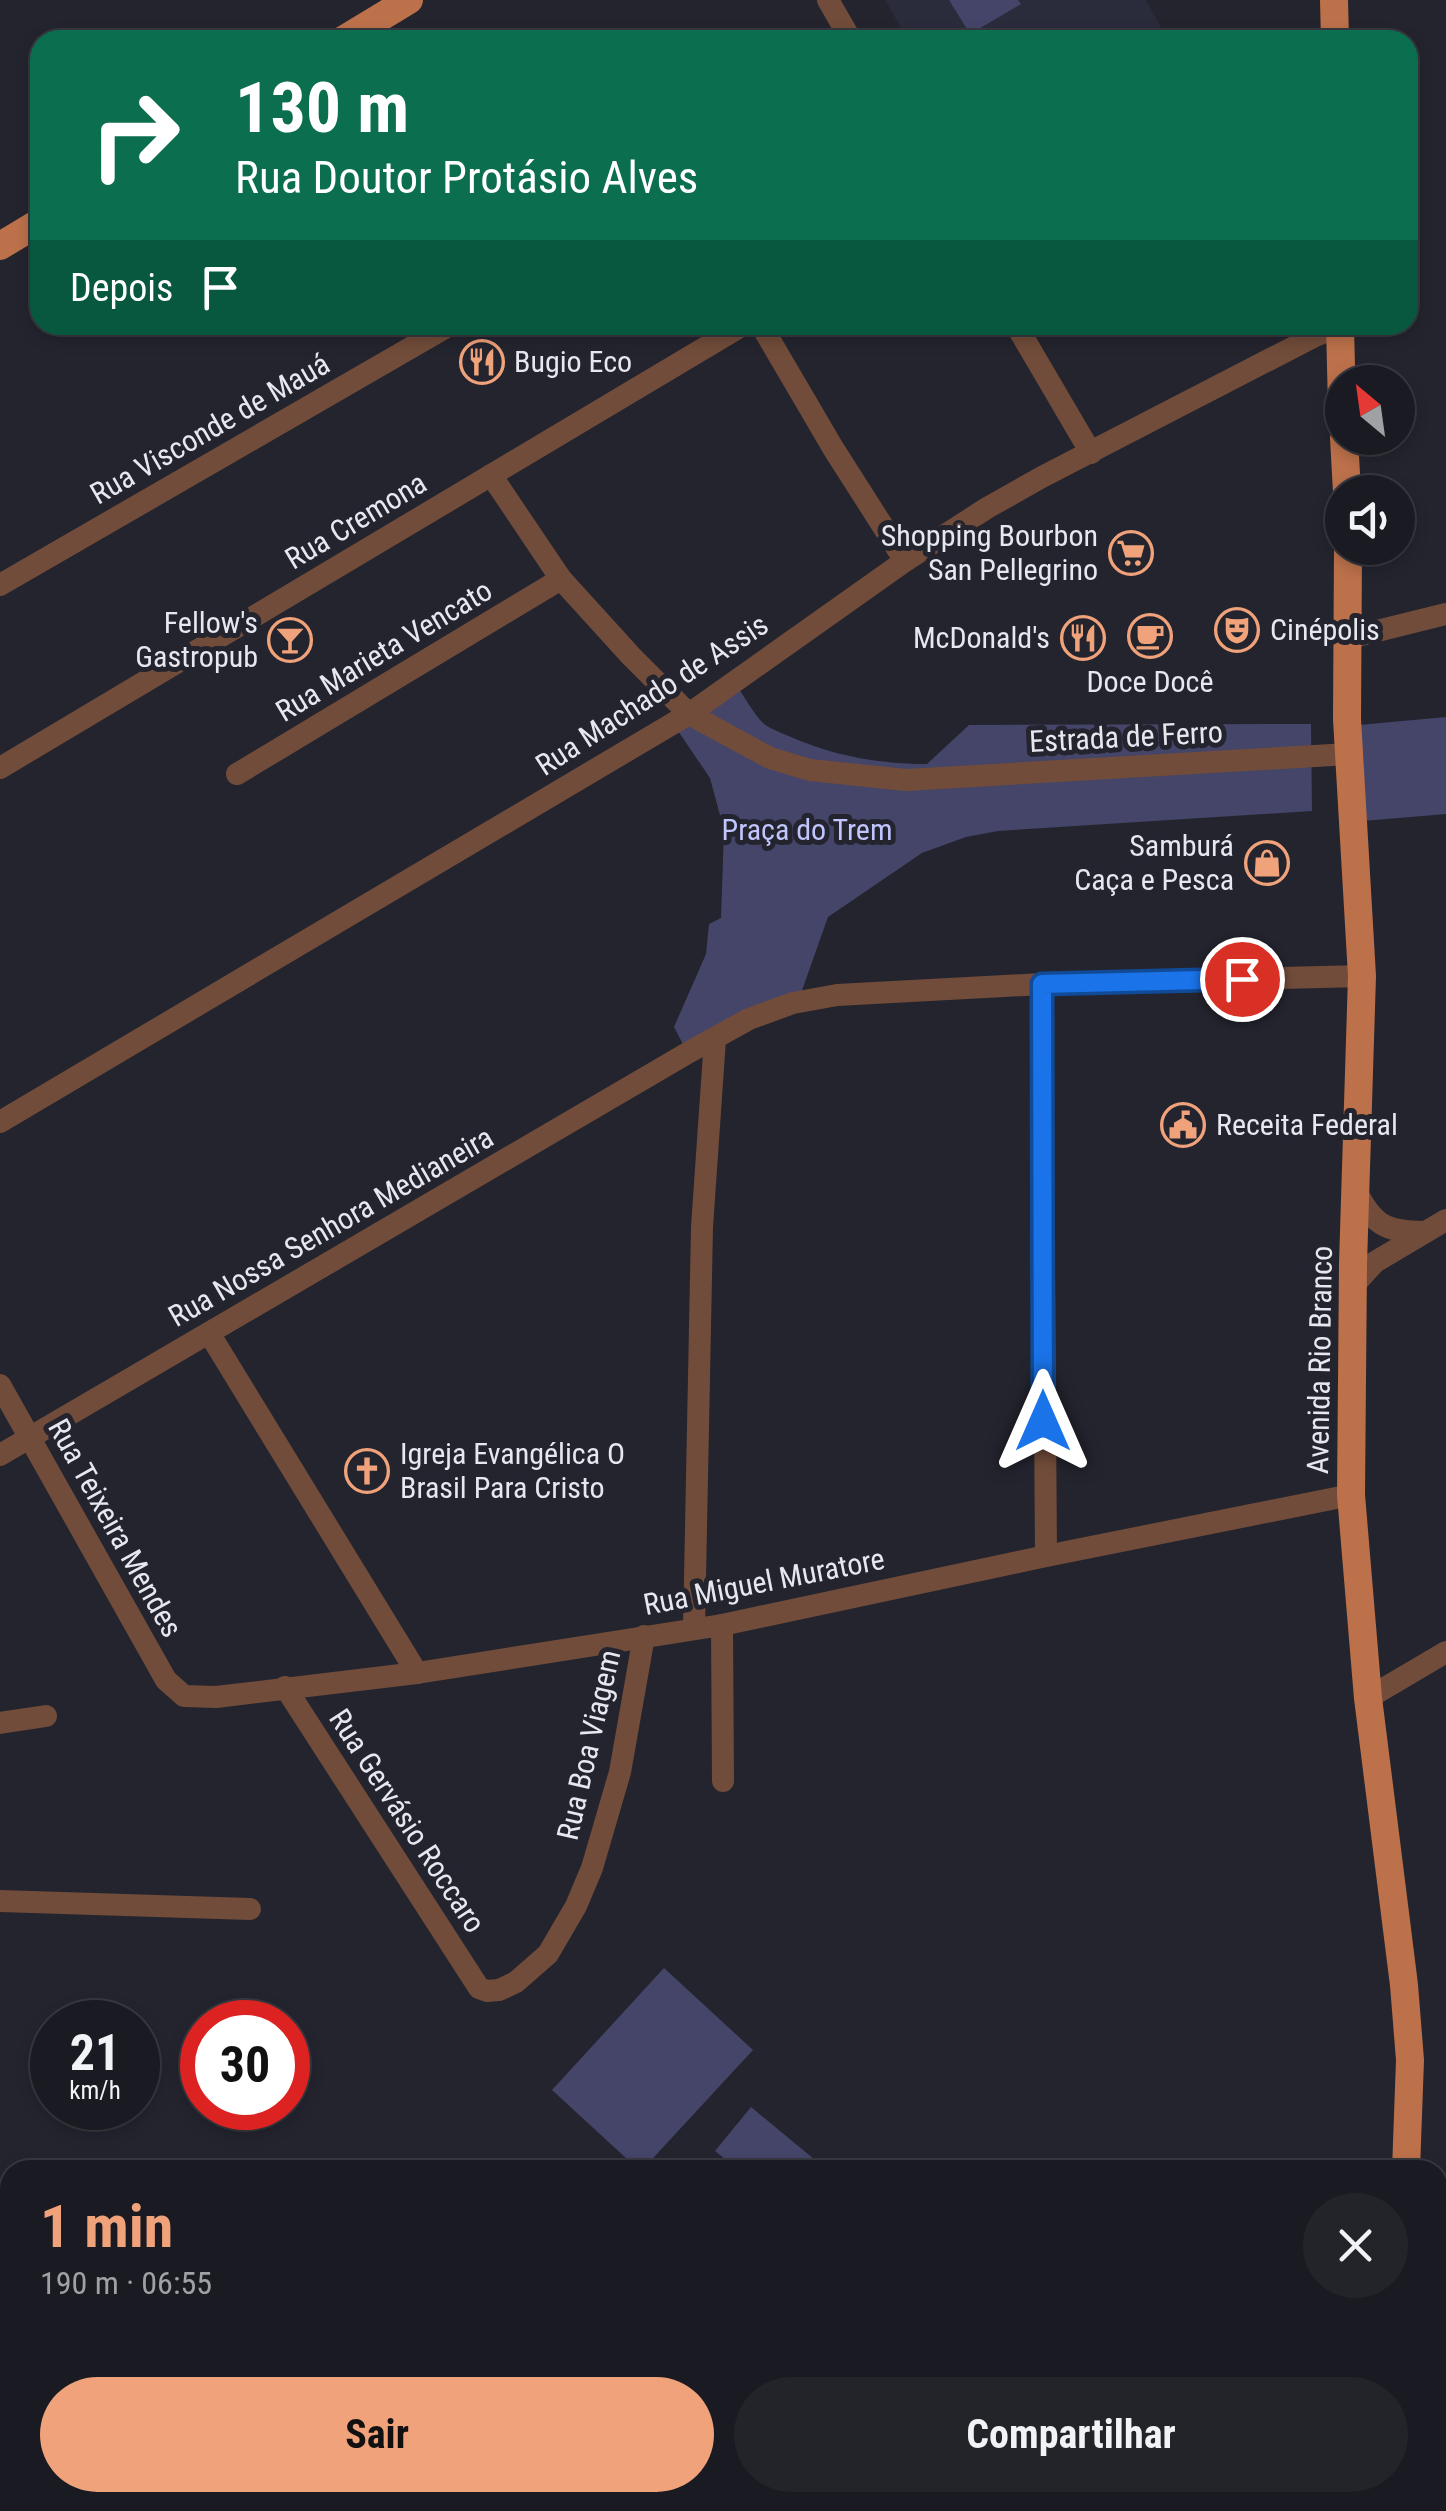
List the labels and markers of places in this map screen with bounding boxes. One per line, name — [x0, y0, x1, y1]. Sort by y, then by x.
restaurant icon: Bugio Eco — [459, 339, 505, 385]
place label: Bugio Eco — [514, 344, 632, 379]
place label: Shopping Bourbon San Pellegrino — [881, 518, 1098, 587]
supermarket icon: Shopping Bourbon San Pellegrino — [1108, 530, 1154, 576]
place label: Fellow's Gastropub — [135, 605, 258, 674]
theatre icon: Cinépolis — [1214, 607, 1260, 653]
place label: Cinépolis — [1270, 612, 1380, 647]
cafe icon: Doce Docê — [1127, 613, 1173, 659]
restaurant icon: McDonald's — [1060, 615, 1106, 661]
bar icon: Fellow's Gastropub — [267, 617, 313, 663]
place label: McDonald's — [913, 620, 1050, 655]
place label: Doce Docê — [1086, 664, 1214, 699]
place label: Samburá Caça e Pesca — [1074, 828, 1234, 897]
shop icon: Samburá Caça e Pesca — [1244, 840, 1290, 886]
pin — [1200, 937, 1285, 1022]
public building icon: Receita Federal — [1160, 1102, 1206, 1148]
place label: Receita Federal — [1216, 1107, 1398, 1142]
place label: Igreja Evangélica O Brasil Para Cristo — [400, 1436, 625, 1505]
church icon: Igreja Evangélica O Brasil Para Cristo — [344, 1448, 390, 1494]

